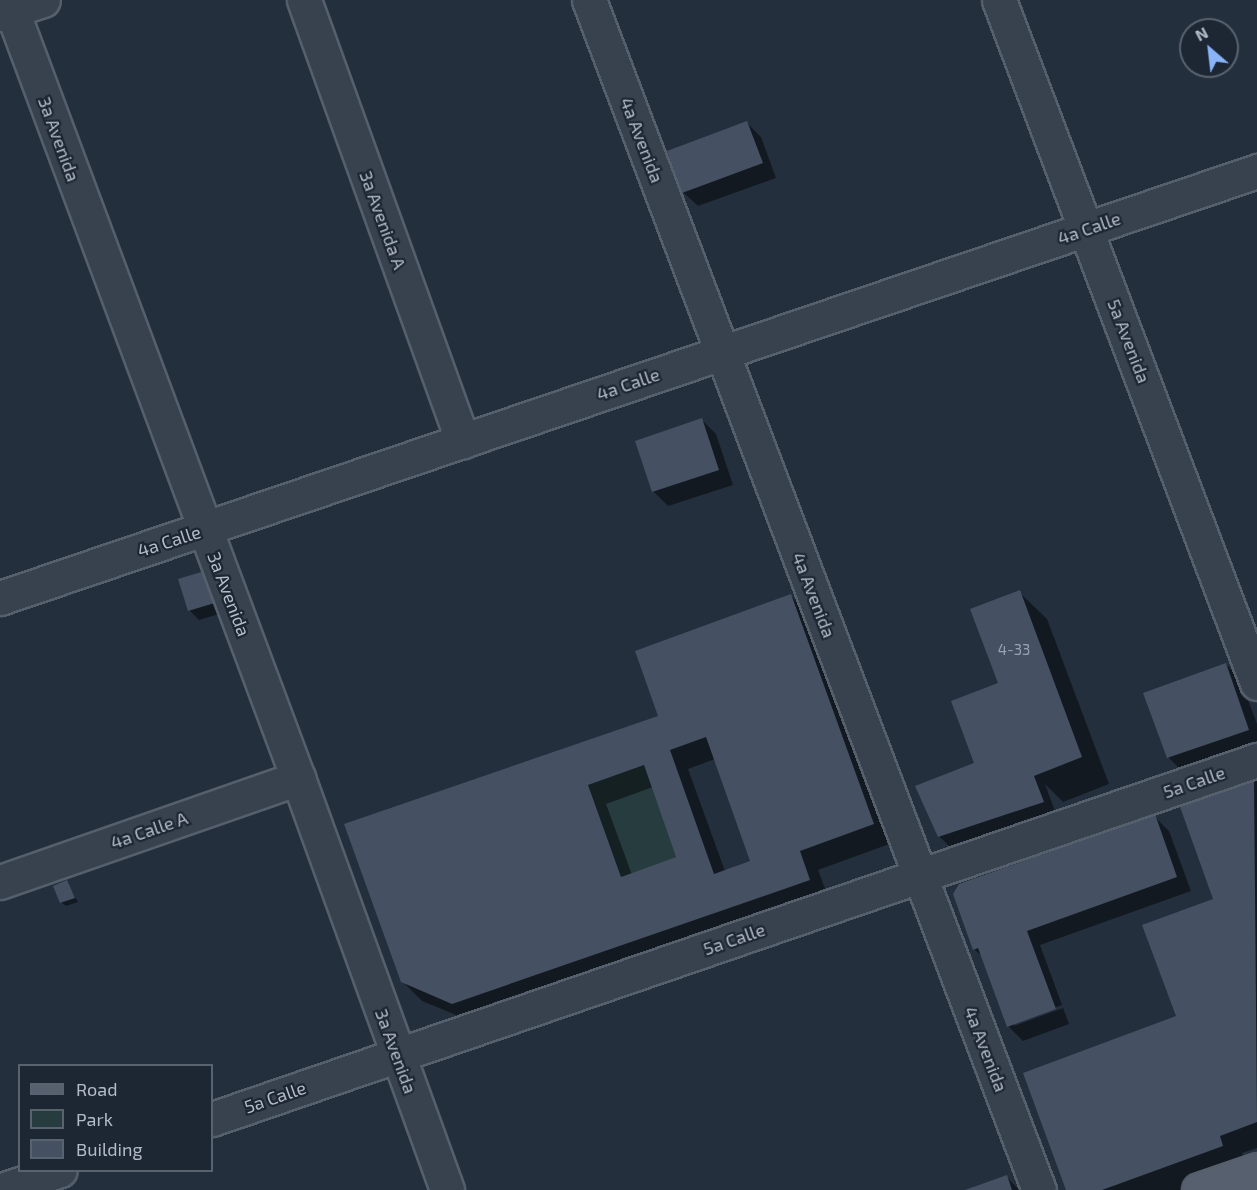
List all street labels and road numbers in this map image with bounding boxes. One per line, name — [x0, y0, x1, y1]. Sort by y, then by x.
street label: 3a Avenida — [34, 94, 84, 184]
street label: 4a Avenida — [616, 94, 668, 186]
street label: 3a Avenida A — [355, 167, 411, 273]
street label: 4a Calle — [1055, 207, 1123, 249]
street label: 5a Avenida — [1103, 296, 1155, 386]
street label: 4a Calle — [594, 363, 662, 405]
street label: 4a Calle — [135, 521, 203, 561]
street label: 3a Avenida — [203, 549, 255, 639]
street label: 4a Avenida — [788, 549, 840, 641]
street label: 5a Calle — [1160, 761, 1228, 803]
street label: 4a Calle A — [107, 807, 191, 853]
street label: 5a Calle — [700, 918, 768, 960]
street label: 4a Avenida — [960, 1003, 1012, 1095]
street label: 3a Avenida — [371, 1006, 421, 1096]
street label: 5a Calle — [241, 1076, 309, 1118]

